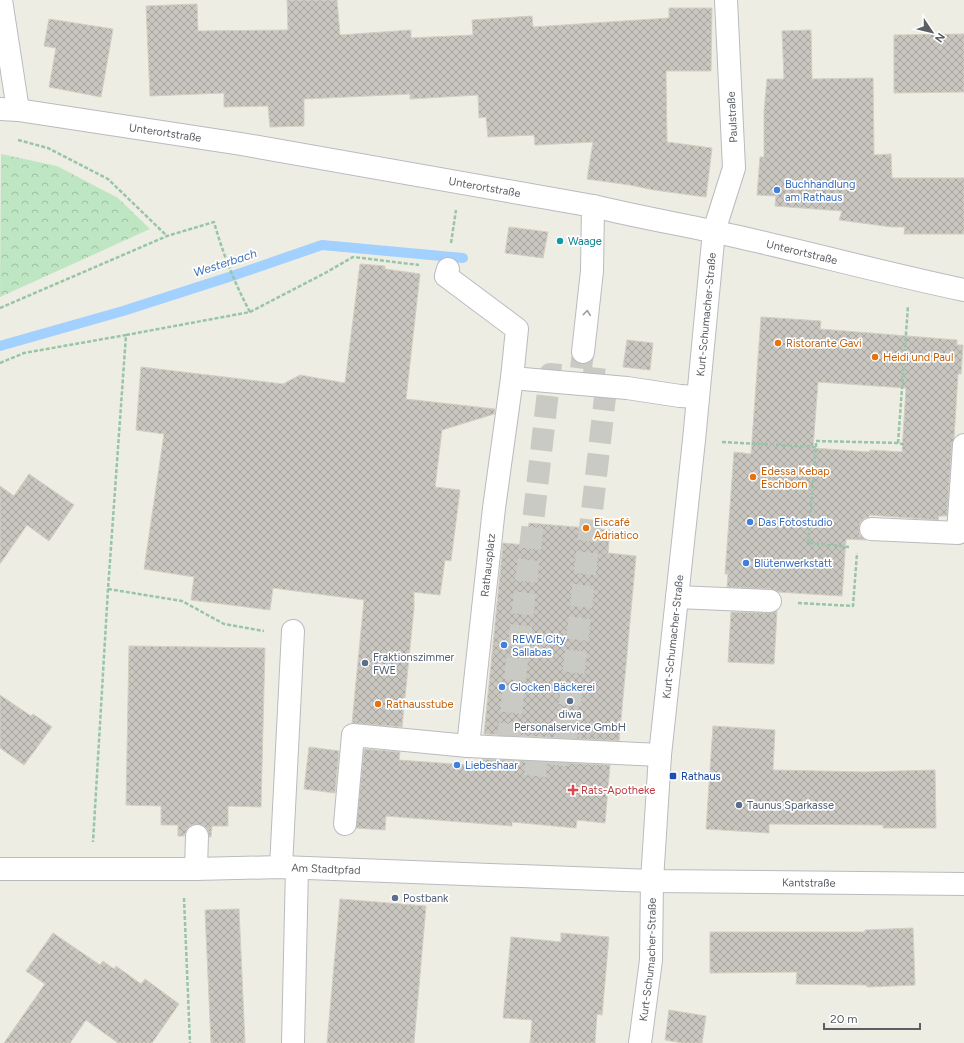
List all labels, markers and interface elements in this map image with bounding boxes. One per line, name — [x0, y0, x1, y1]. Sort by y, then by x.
north arrow — [912, 12, 952, 52]
text: N — [932, 30, 948, 45]
street label: Paulstraße — [725, 91, 740, 143]
street label: Unterortstraße — [128, 121, 202, 145]
street label: Unterortstraße — [447, 175, 522, 200]
place label: Buchhandlung am Rathaus — [785, 178, 855, 204]
marker: Buchhandlung am Rathaus — [772, 185, 782, 195]
place label: Waage — [568, 235, 602, 248]
marker: Waage — [555, 236, 565, 246]
street label: Unterortstraße — [765, 238, 839, 267]
water label: Westerbach — [192, 246, 259, 280]
street label: Kurt-Schumacher-Straße — [694, 252, 719, 377]
one-way arrow — [582, 310, 591, 316]
place label: Ristorante Gavi — [786, 337, 862, 350]
marker: Ristorante Gavi — [773, 338, 783, 348]
place label: Heidi und Paul — [883, 351, 953, 364]
marker: Heidi und Paul — [870, 352, 880, 362]
place label: Edessa Kebap Eschborn — [761, 465, 830, 491]
marker: Edessa Kebap Eschborn — [748, 472, 758, 482]
place label: Eiscafé Adriatico — [594, 516, 639, 542]
place label: Das Fotostudio — [758, 516, 833, 529]
marker: Das Fotostudio — [745, 517, 755, 527]
marker: Eiscafé Adriatico — [581, 523, 591, 533]
street label: Rathausplatz — [478, 533, 498, 598]
place label: Blütenwerkstatt — [754, 557, 832, 570]
marker: Blütenwerkstatt — [741, 558, 751, 568]
street label: Kurt-Schumacher-Straße — [660, 574, 686, 699]
place label: REWE City Sallabas — [512, 633, 566, 659]
marker: REWE City Sallabas — [499, 640, 509, 650]
place label: Fraktionszimmer FWE — [373, 651, 455, 677]
marker: Fraktionszimmer FWE — [360, 658, 370, 668]
place label: Glocken Bäckerei — [510, 681, 595, 694]
marker: Glocken Bäckerei — [497, 682, 507, 692]
marker: diwa Personalservice GmbH — [565, 696, 575, 706]
place label: Rathausstube — [386, 698, 454, 711]
marker: Rathausstube — [373, 699, 383, 709]
place label: diwa Personalservice GmbH — [514, 708, 626, 734]
place label: Liebeshaar — [465, 759, 518, 772]
marker: Liebeshaar — [452, 760, 462, 770]
place label: Rathaus — [681, 770, 721, 783]
marker: Rathaus — [668, 771, 678, 781]
place label: Rats-Apotheke — [581, 784, 655, 797]
marker: Rats-Apotheke — [568, 785, 578, 795]
place label: Taunus Sparkasse — [747, 799, 834, 812]
marker: Taunus Sparkasse — [734, 800, 744, 810]
street label: Am Stadtpfad — [291, 861, 361, 877]
street label: Kantstraße — [782, 876, 835, 890]
place label: Postbank — [403, 892, 449, 905]
marker: Postbank — [390, 893, 400, 903]
street label: Kurt-Schumacher-Straße — [637, 898, 659, 1022]
scale bar — [824, 1005, 920, 1031]
text: 20 m — [830, 1012, 858, 1026]

